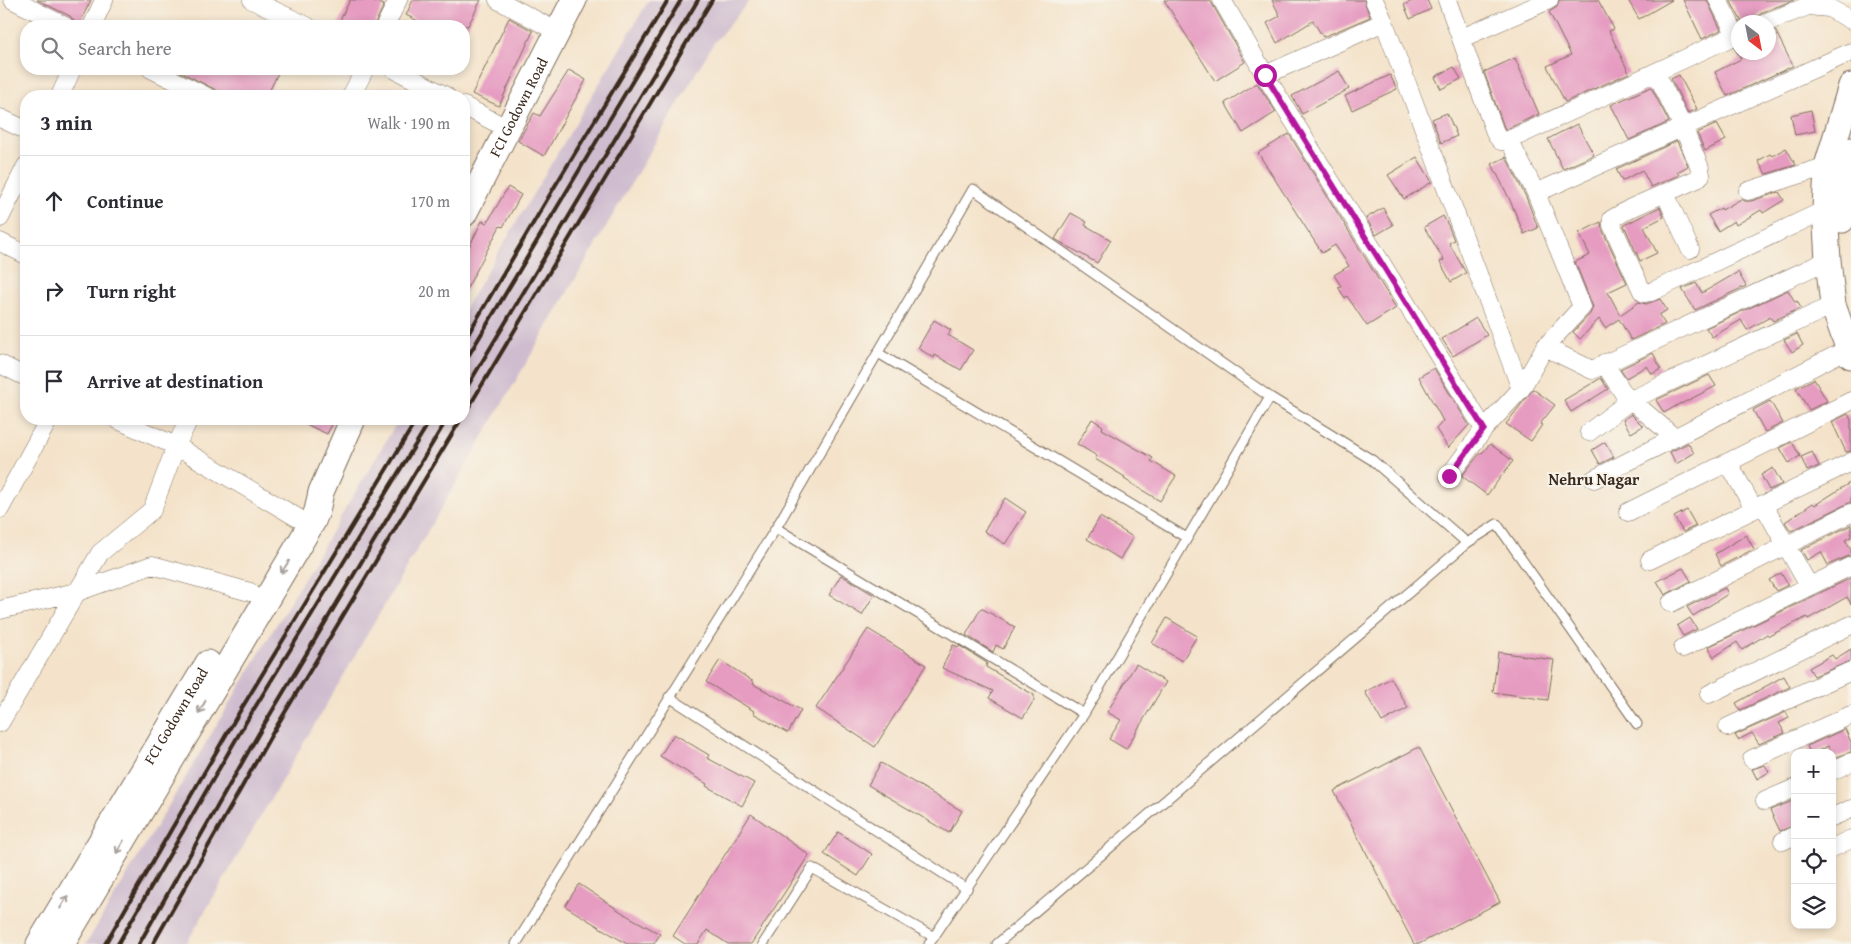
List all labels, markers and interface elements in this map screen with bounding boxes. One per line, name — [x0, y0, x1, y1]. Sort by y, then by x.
north arrow — [1731, 15, 1776, 60]
search box — [20, 20, 470, 75]
icon: search — [38, 34, 66, 62]
text: Search here — [78, 34, 172, 62]
street label: FCI Godown Road — [484, 54, 553, 160]
route start — [1254, 64, 1277, 87]
text: 3 min — [40, 107, 92, 138]
text: Walk · 190 m — [367, 111, 450, 135]
icon: ahead — [40, 187, 68, 215]
text: Continue — [87, 187, 164, 215]
text: 170 m — [410, 189, 450, 213]
icon: right — [40, 277, 68, 305]
text: Turn right — [87, 277, 176, 305]
text: 20 m — [418, 279, 450, 303]
icon: arrive — [40, 367, 68, 395]
text: Arrive at destination — [87, 367, 263, 395]
route end — [1438, 465, 1461, 488]
district label: Nehru Nagar — [1549, 467, 1640, 491]
one-way arrow — [280, 560, 290, 574]
street label: FCI Godown Road — [139, 664, 213, 768]
one-way arrow — [197, 699, 207, 714]
map controls — [1791, 749, 1836, 929]
button: + — [1791, 749, 1836, 794]
button: − — [1791, 794, 1836, 839]
one-way arrow — [114, 839, 124, 853]
button: locate — [1791, 839, 1836, 884]
button: layers — [1791, 884, 1836, 929]
one-way arrow — [59, 896, 69, 910]

